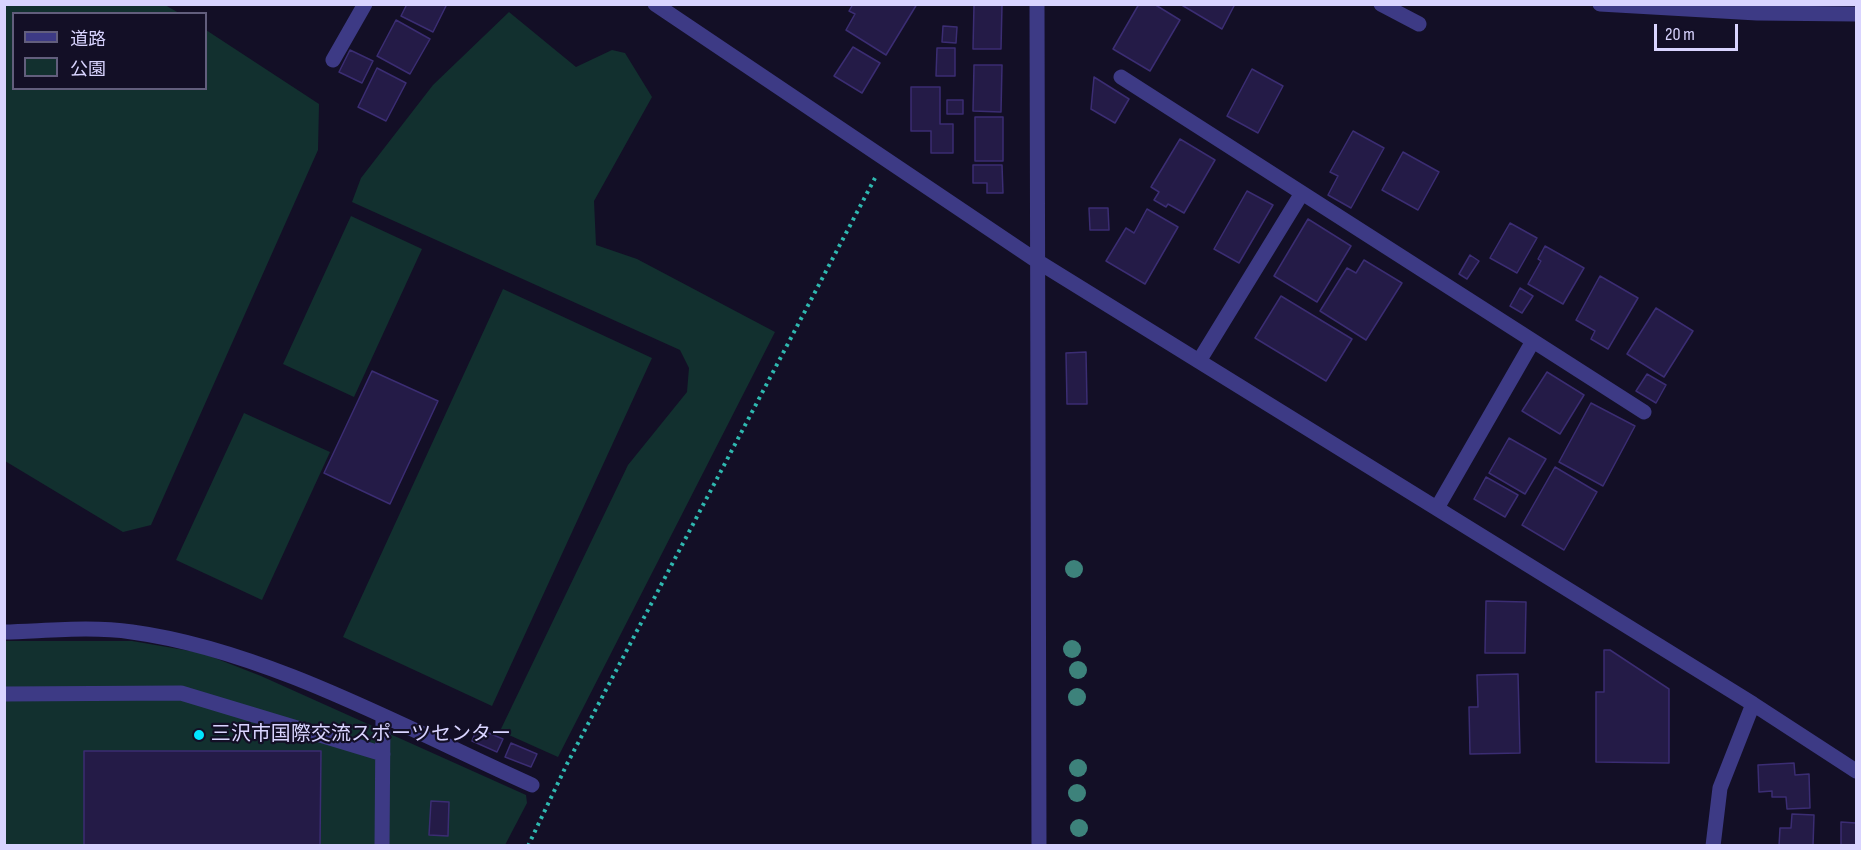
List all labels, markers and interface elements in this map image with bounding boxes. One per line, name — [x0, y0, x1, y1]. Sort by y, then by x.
legend — [12, 12, 207, 90]
scale bar — [1657, 12, 1741, 50]
text: 20 m — [1665, 24, 1695, 45]
text: 道路 — [70, 29, 106, 50]
text: 公園 — [70, 59, 106, 80]
place label: 三沢市国際交流スポーツセンター — [211, 723, 511, 747]
marker: 三沢市国際交流スポーツセンター — [192, 728, 206, 742]

